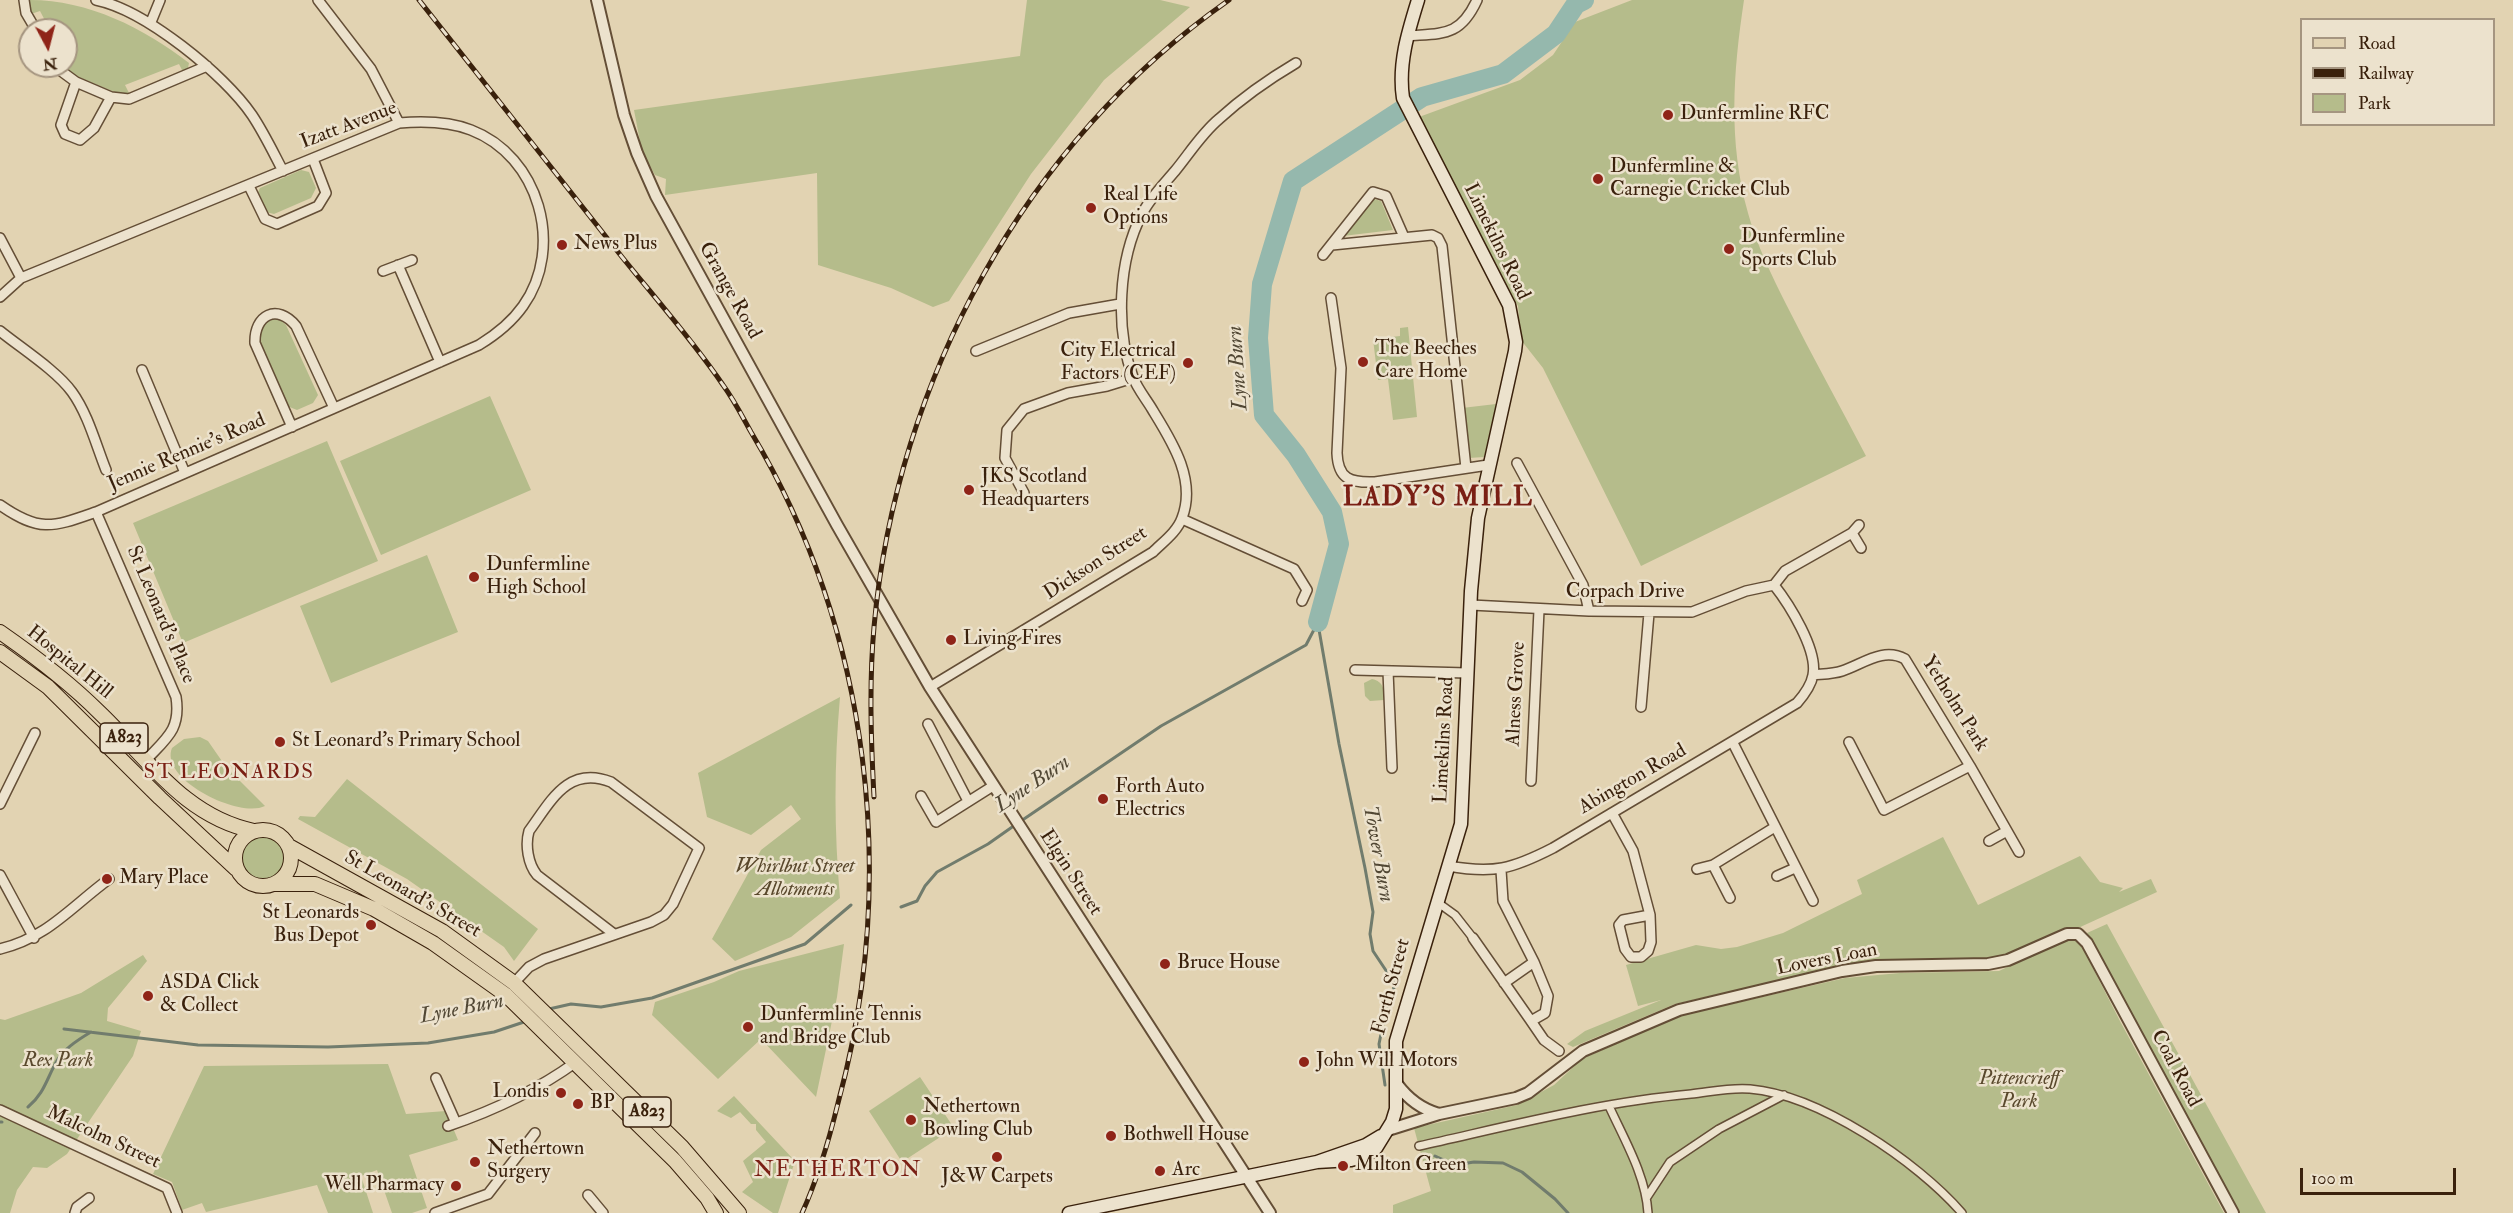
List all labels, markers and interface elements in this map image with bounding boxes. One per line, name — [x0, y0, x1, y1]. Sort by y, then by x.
north arrow — [18, 18, 78, 78]
legend — [2300, 18, 2495, 126]
text: Road — [2358, 32, 2396, 55]
text: N — [42, 53, 58, 75]
text: Railway — [2358, 62, 2414, 85]
text: Park — [2358, 92, 2391, 115]
street label: Izatt Avenue — [298, 97, 400, 155]
place label: Dunfermline RFC — [1680, 103, 1830, 127]
marker: Dunfermline RFC — [1661, 108, 1675, 122]
place label: Dunfermline & Carnegie Cricket Club — [1610, 156, 1790, 203]
marker: Dunfermline & Carnegie Cricket Club — [1591, 172, 1605, 186]
street label: Limekilns Road — [1457, 180, 1535, 304]
place label: Real Life Options — [1103, 184, 1178, 231]
marker: Real Life Options — [1084, 201, 1098, 215]
place label: Dunfermline Sports Club — [1741, 226, 1845, 273]
place label: News Plus — [574, 233, 657, 257]
marker: News Plus — [555, 238, 569, 252]
street label: Grange Road — [693, 238, 765, 344]
marker: Dunfermline Sports Club — [1722, 242, 1736, 256]
water label: Lyne Burn — [1223, 325, 1255, 411]
place label: The Beeches Care Home — [1375, 338, 1477, 385]
place label: City Electrical Factors (CEF) — [1060, 340, 1176, 387]
marker: The Beeches Care Home — [1356, 355, 1370, 369]
marker: City Electrical Factors (CEF) — [1181, 356, 1195, 370]
street label: Jennie Rennie's Road — [105, 409, 269, 497]
place label: JKS Scotland Headquarters — [981, 466, 1089, 513]
marker: JKS Scotland Headquarters — [962, 483, 976, 497]
district label: LADY'S MILL — [1343, 483, 1533, 515]
street label: Dickson Street — [1040, 522, 1152, 606]
street label: St Leonard's Place — [120, 543, 200, 687]
place label: Dunfermline High School — [486, 554, 590, 601]
marker: Dunfermline High School — [467, 570, 481, 584]
street label: Corpach Drive — [1566, 581, 1684, 605]
street label: Hospital Hill — [21, 621, 117, 705]
place label: Living Fires — [963, 628, 1061, 652]
marker: Living Fires — [944, 633, 958, 647]
street label: Alness Grove — [1502, 641, 1532, 747]
street label: Yetholm Park — [1915, 652, 1993, 756]
street label: Limekilns Road — [1430, 676, 1460, 804]
road number: A823 — [100, 723, 148, 753]
place label: St Leonard's Primary School — [292, 730, 520, 754]
marker: St Leonard's Primary School — [273, 735, 287, 749]
street label: Abington Road — [1575, 740, 1691, 820]
water label: Lyne Burn — [991, 751, 1075, 819]
district label: ST LEONARDS — [144, 760, 314, 786]
place label: Forth Auto Electrics — [1115, 776, 1204, 823]
marker: Forth Auto Electrics — [1096, 792, 1110, 806]
water label: Tower Burn — [1356, 804, 1398, 904]
street label: Elgin Street — [1033, 826, 1107, 920]
street label: St Leonard's Street — [339, 846, 485, 944]
park label: Whirlbut Street Allotments — [735, 856, 855, 903]
place label: Mary Place — [119, 867, 208, 891]
marker: Mary Place — [100, 872, 114, 886]
place label: St Leonards Bus Depot — [262, 902, 359, 949]
marker: St Leonards Bus Depot — [364, 918, 378, 932]
street label: Forth Street — [1368, 936, 1416, 1038]
street label: Lovers Loan — [1775, 938, 1879, 982]
place label: Bruce House — [1177, 952, 1280, 976]
marker: Bruce House — [1158, 957, 1172, 971]
place label: ASDA Click & Collect — [160, 972, 259, 1019]
marker: ASDA Click & Collect — [141, 989, 155, 1003]
water label: Lyne Burn — [418, 990, 506, 1030]
place label: Dunfermline Tennis and Bridge Club — [760, 1004, 921, 1051]
marker: Dunfermline Tennis and Bridge Club — [741, 1020, 755, 1034]
street label: Coal Road — [2145, 1026, 2205, 1112]
park label: Rex Park — [23, 1050, 93, 1074]
place label: John Will Motors — [1316, 1050, 1457, 1074]
marker: John Will Motors — [1297, 1055, 1311, 1069]
park label: Pittencrieff Park — [1979, 1068, 2059, 1115]
place label: Londis — [493, 1081, 549, 1105]
marker: Londis — [554, 1086, 568, 1100]
place label: BP — [590, 1092, 615, 1116]
place label: Nethertown Bowling Club — [923, 1096, 1032, 1143]
marker: BP — [571, 1097, 585, 1111]
road number: A823 — [623, 1097, 671, 1127]
street label: Malcolm Street — [42, 1101, 164, 1175]
marker: Nethertown Bowling Club — [904, 1113, 918, 1127]
place label: Bothwell House — [1123, 1124, 1249, 1148]
marker: Bothwell House — [1104, 1129, 1118, 1143]
place label: Nethertown Surgery — [487, 1138, 584, 1185]
marker: J&W Carpets — [990, 1150, 1004, 1164]
place label: Milton Green — [1355, 1154, 1466, 1178]
marker: Nethertown Surgery — [468, 1155, 482, 1169]
scale bar — [2303, 1156, 2459, 1194]
district label: NETHERTON — [754, 1158, 922, 1184]
place label: Arc — [1172, 1159, 1200, 1183]
marker: Milton Green — [1336, 1159, 1350, 1173]
marker: Arc — [1153, 1164, 1167, 1178]
place label: J&W Carpets — [941, 1166, 1053, 1190]
text: 100 m — [2311, 1167, 2354, 1190]
place label: Well Pharmacy — [324, 1174, 444, 1198]
marker: Well Pharmacy — [449, 1179, 463, 1193]

